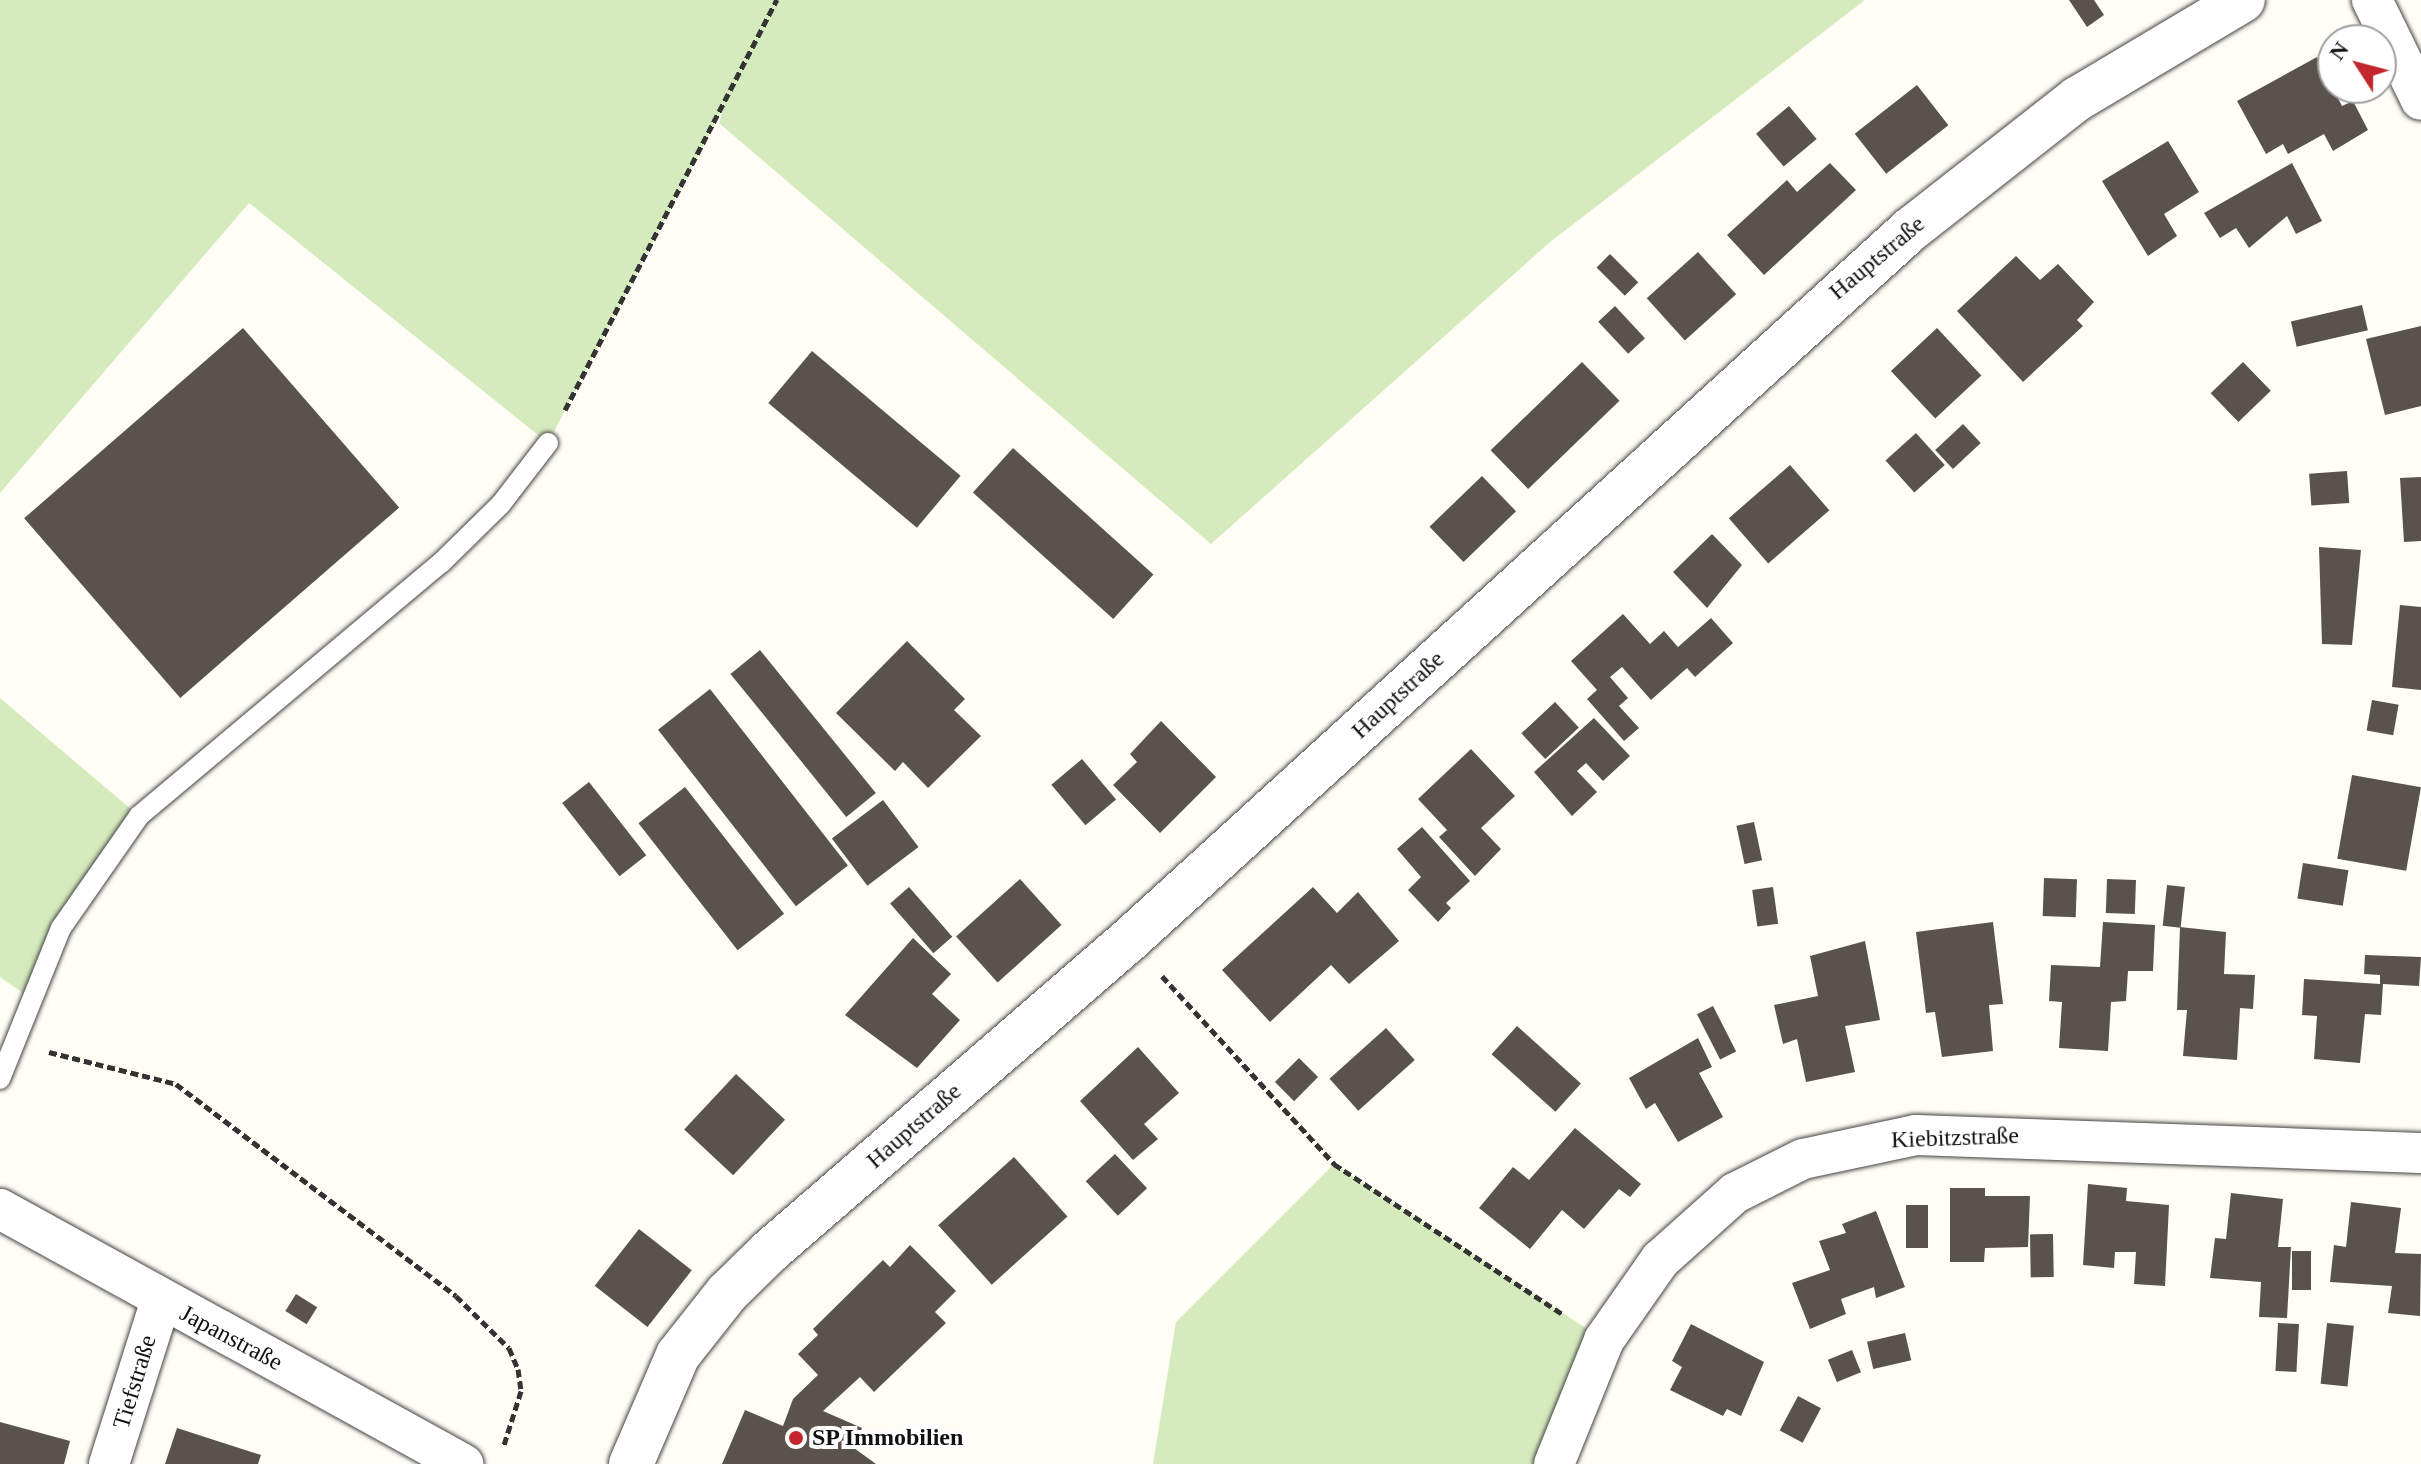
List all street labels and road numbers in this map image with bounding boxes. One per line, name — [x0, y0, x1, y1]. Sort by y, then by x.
street label: Hauptstraße — [1823, 210, 1931, 306]
street label: Hauptstraße — [1346, 645, 1450, 745]
street label: Hauptstraße — [861, 1077, 967, 1175]
street label: Kiebitzstraße — [1891, 1121, 2019, 1155]
street label: Japanstraße — [175, 1299, 287, 1377]
street label: Tiefstraße — [107, 1332, 163, 1432]

